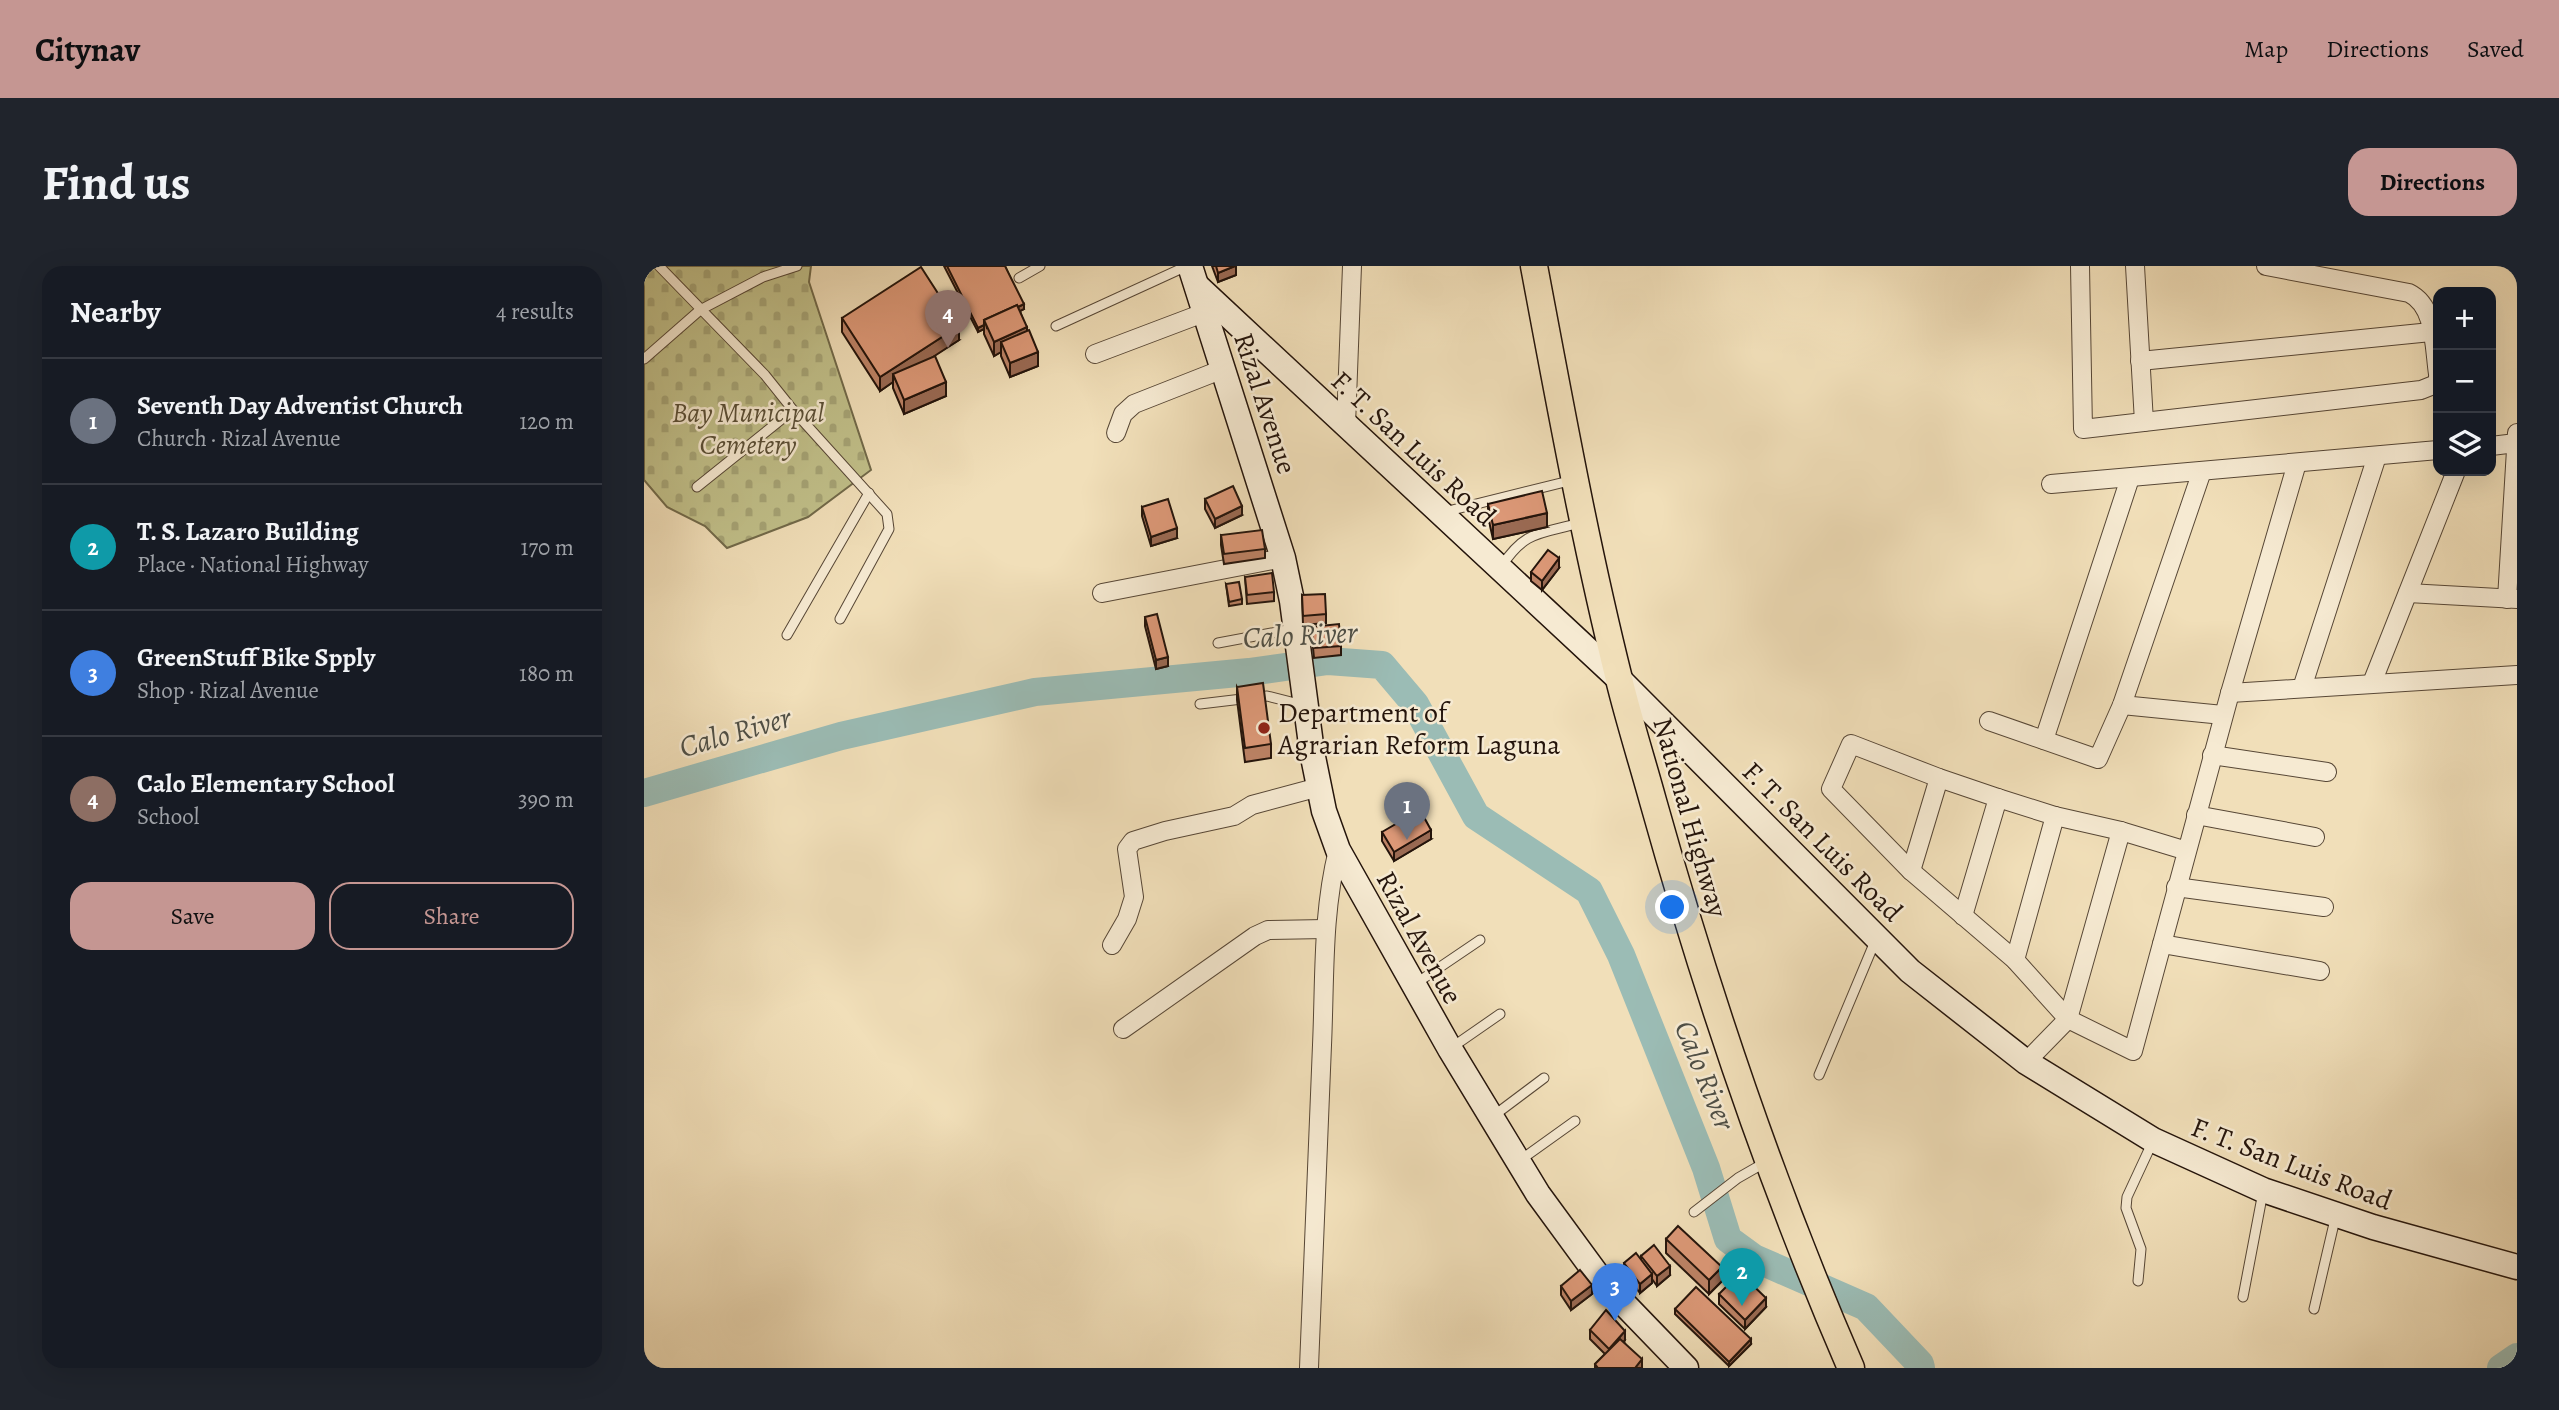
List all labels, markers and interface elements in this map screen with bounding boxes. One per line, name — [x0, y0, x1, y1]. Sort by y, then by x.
text: Citynav — [35, 27, 140, 72]
text: Map — [2244, 33, 2288, 65]
text: Directions — [2326, 33, 2429, 65]
text: Saved — [2467, 33, 2524, 65]
button: Directions — [2348, 148, 2517, 216]
text: Find us — [42, 149, 190, 216]
map controls — [2433, 287, 2496, 476]
button: + — [2433, 287, 2496, 350]
pin: 4 — [925, 290, 971, 348]
text: Nearby — [70, 292, 161, 332]
text: 4 results — [496, 296, 574, 327]
street label: Rizal Avenue — [1224, 328, 1306, 479]
button: − — [2433, 350, 2496, 413]
street label: F. T. San Luis Road — [1323, 362, 1505, 536]
text: Seventh Day Adventist Church — [137, 388, 463, 423]
park label: Bay Municipal Cemetery — [672, 394, 824, 464]
text: 1 — [89, 406, 97, 437]
text: 120 m — [519, 406, 574, 437]
button: layers — [2433, 413, 2496, 476]
text: Church · Rizal Avenue — [137, 423, 341, 454]
text: T. S. Lazaro Building — [137, 514, 359, 549]
text: 2 — [87, 532, 99, 563]
text: 170 m — [521, 532, 574, 563]
text: Place · National Highway — [137, 549, 369, 580]
water label: Calo River — [1242, 612, 1360, 658]
text: GreenStuff Bike Spply — [137, 640, 375, 675]
text: 3 — [88, 658, 98, 689]
text: 180 m — [519, 658, 574, 689]
text: Shop · Rizal Avenue — [137, 675, 319, 706]
place label: Department of Agrarian Reform Laguna — [1277, 694, 1560, 764]
water label: Calo River — [674, 697, 797, 767]
street label: National Highway — [1643, 713, 1737, 922]
marker: Department of Agrarian Reform Laguna — [1256, 720, 1272, 736]
street label: F. T. San Luis Road — [1734, 753, 1912, 931]
text: Calo Elementary School — [137, 766, 395, 801]
pin: 1 — [1384, 782, 1430, 840]
text: 4 — [88, 784, 98, 815]
text: 390 m — [518, 784, 574, 815]
text: School — [137, 801, 199, 832]
street label: Rizal Avenue — [1367, 864, 1471, 1011]
button: Save — [70, 882, 315, 950]
button: Share — [329, 882, 574, 950]
your location — [1655, 890, 1689, 924]
water label: Calo River — [1665, 1014, 1746, 1137]
street label: F. T. San Luis Road — [2186, 1108, 2399, 1220]
pin: 2 — [1719, 1248, 1765, 1306]
pin: 3 — [1592, 1263, 1638, 1321]

